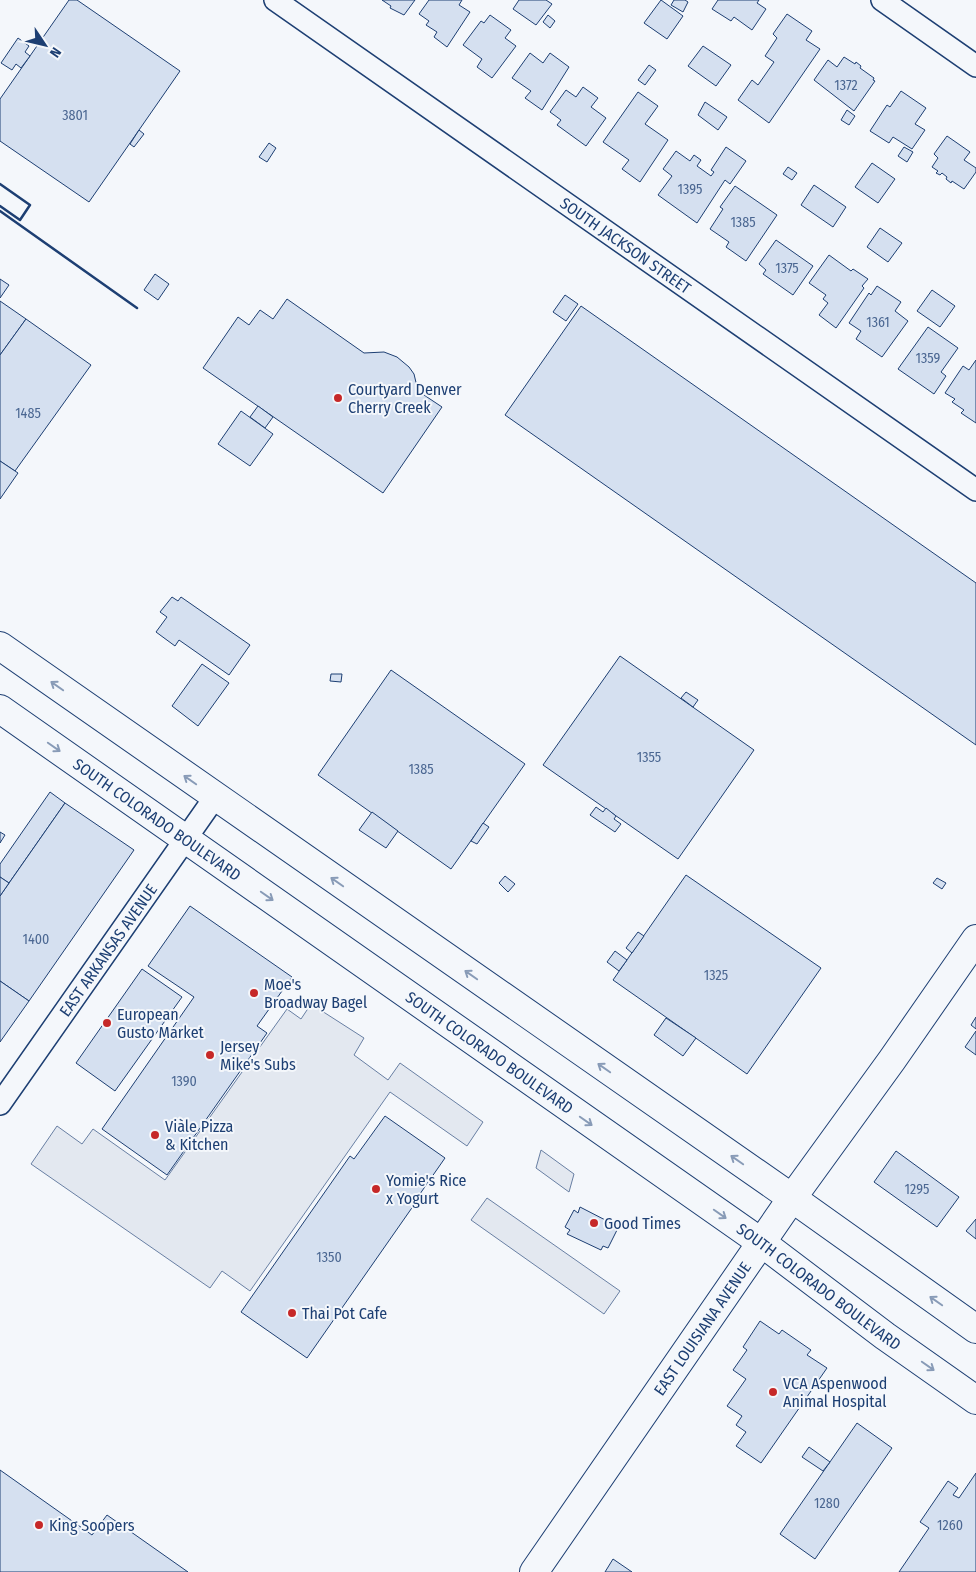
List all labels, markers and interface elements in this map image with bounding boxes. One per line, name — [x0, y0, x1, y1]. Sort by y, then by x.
north arrow — [20, 20, 70, 70]
text: N — [46, 44, 65, 60]
house number: 1372 — [834, 77, 858, 94]
house number: 3801 — [62, 107, 88, 124]
house number: 1395 — [678, 181, 702, 198]
street label: SOUTH JACKSON STREET — [557, 193, 695, 298]
house number: 1385 — [730, 214, 756, 231]
house number: 1375 — [775, 260, 799, 277]
house number: 1361 — [866, 314, 890, 331]
house number: 1359 — [916, 350, 941, 367]
place label: Courtyard Denver Cherry Creek — [348, 380, 462, 417]
marker: Courtyard Denver Cherry Creek — [332, 392, 344, 404]
house number: 1485 — [15, 405, 41, 422]
one-way arrow — [51, 681, 65, 691]
one-way arrow — [47, 742, 61, 752]
house number: 1355 — [637, 749, 661, 766]
street label: SOUTH COLORADO BOULEVARD — [70, 754, 245, 884]
house number: 1385 — [408, 761, 434, 778]
one-way arrow — [183, 775, 197, 785]
one-way arrow — [331, 877, 345, 887]
street label: EAST ARKANSAS AVENUE — [55, 880, 161, 1020]
one-way arrow — [260, 891, 274, 901]
house number: 1400 — [23, 931, 49, 948]
house number: 1325 — [704, 967, 728, 984]
one-way arrow — [464, 970, 478, 980]
place label: Moe's Broadway Bagel — [264, 975, 367, 1012]
marker: Moe's Broadway Bagel — [248, 987, 260, 999]
street label: SOUTH COLORADO BOULEVARD — [402, 987, 577, 1117]
place label: European Gusto Market — [117, 1005, 205, 1042]
marker: European Gusto Market — [101, 1017, 113, 1029]
place label: Jersey Mike's Subs — [220, 1037, 296, 1074]
marker: Jersey Mike's Subs — [204, 1049, 216, 1061]
one-way arrow — [598, 1062, 611, 1073]
house number: 1390 — [171, 1073, 197, 1090]
one-way arrow — [579, 1116, 593, 1126]
place label: Viàle Pizza & Kitchen — [165, 1117, 234, 1154]
marker: Viàle Pizza & Kitchen — [149, 1129, 161, 1141]
one-way arrow — [731, 1155, 745, 1166]
place label: Yomie's Rice x Yogurt — [386, 1171, 466, 1208]
house number: 1295 — [905, 1181, 929, 1198]
marker: Yomie's Rice x Yogurt — [370, 1183, 382, 1195]
one-way arrow — [712, 1209, 726, 1219]
place label: Good Times — [604, 1214, 681, 1233]
marker: Good Times — [588, 1217, 600, 1229]
street label: SOUTH COLORADO BOULEVARD — [733, 1219, 905, 1354]
house number: 1350 — [316, 1249, 342, 1266]
street label: EAST LOUISIANA AVENUE — [649, 1258, 755, 1399]
one-way arrow — [929, 1296, 943, 1306]
place label: Thai Pot Cafe — [302, 1304, 387, 1323]
marker: Thai Pot Cafe — [286, 1307, 298, 1319]
one-way arrow — [920, 1361, 934, 1371]
place label: VCA Aspenwood Animal Hospital — [783, 1374, 887, 1411]
marker: VCA Aspenwood Animal Hospital — [767, 1386, 779, 1398]
house number: 1280 — [814, 1495, 840, 1512]
place label: King Soopers — [49, 1516, 135, 1535]
house number: 1260 — [937, 1517, 963, 1534]
marker: King Soopers — [33, 1519, 45, 1531]

